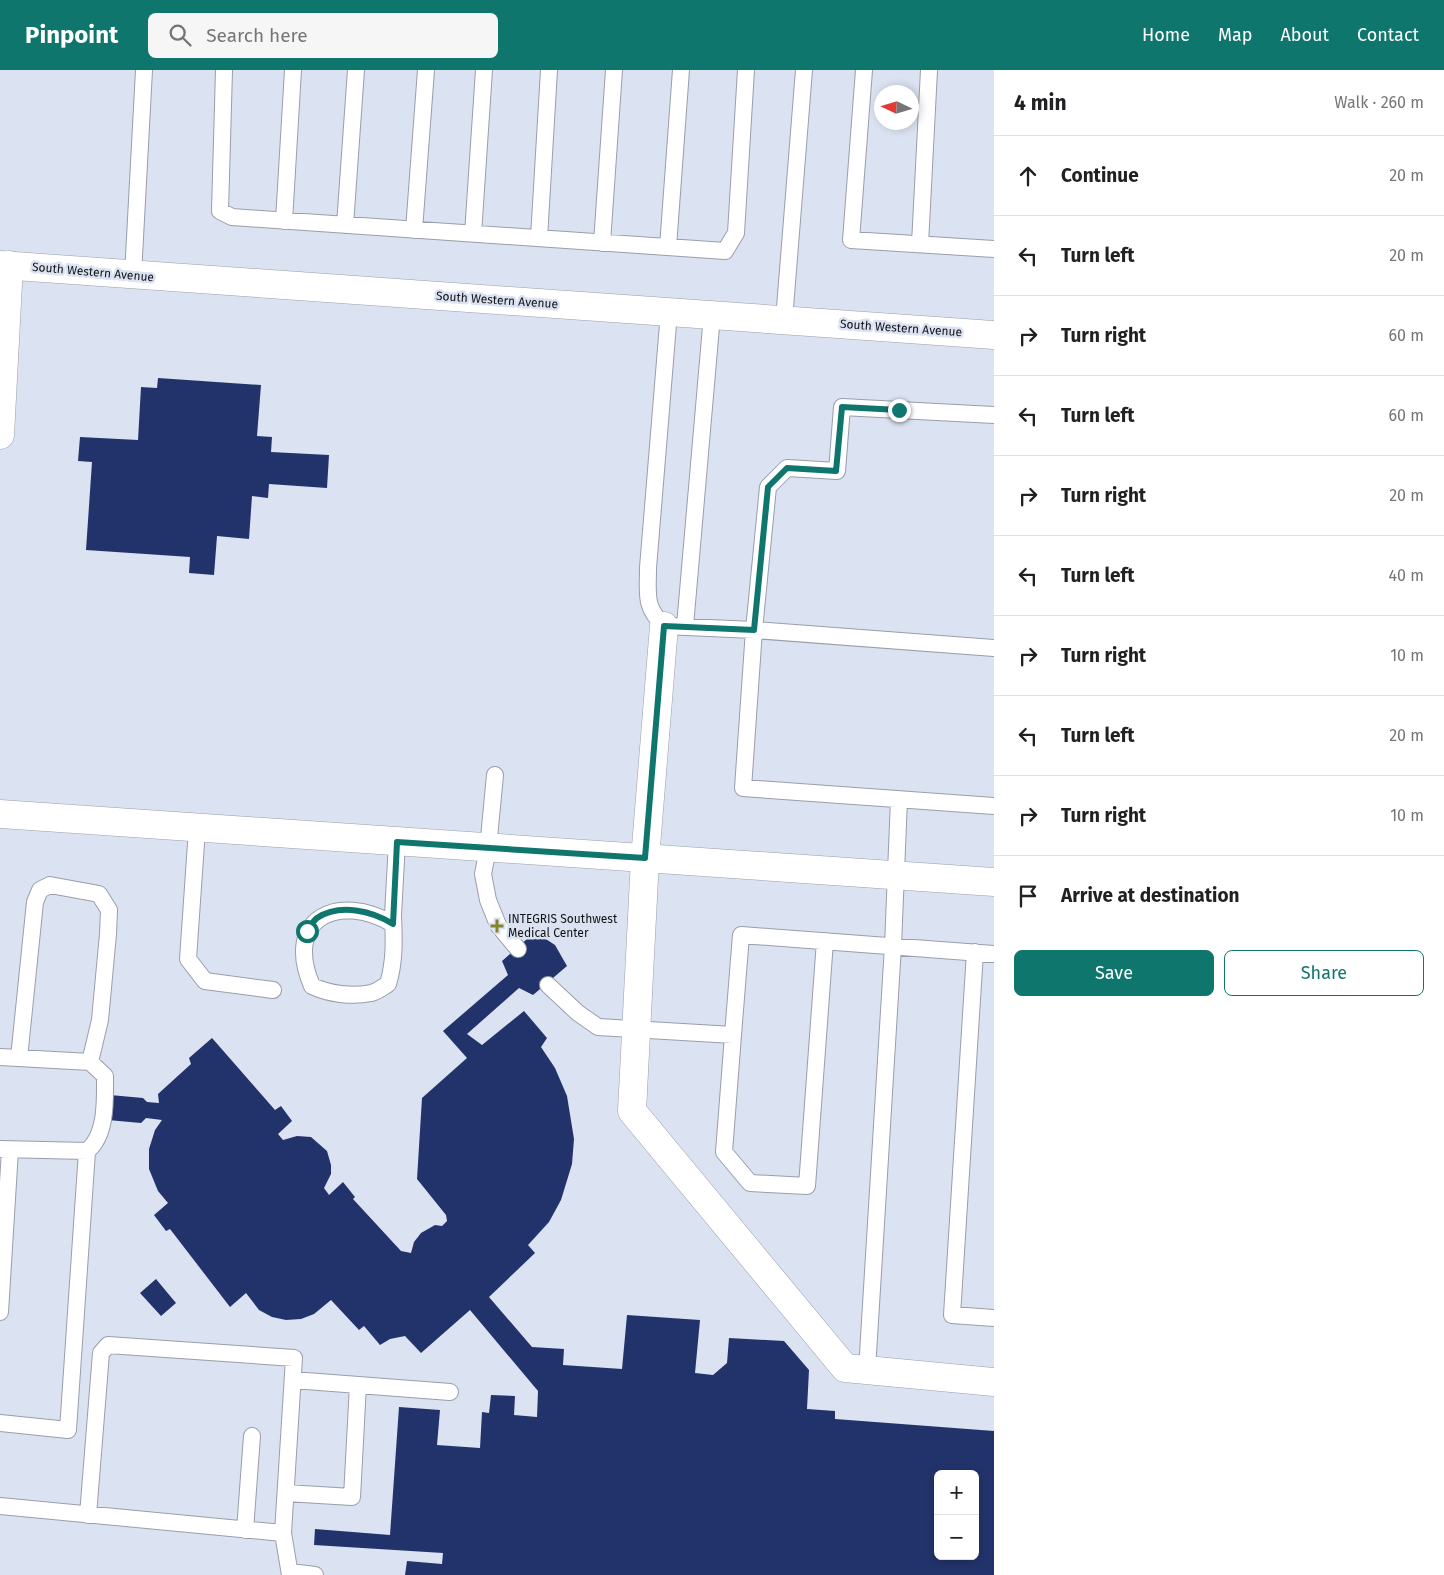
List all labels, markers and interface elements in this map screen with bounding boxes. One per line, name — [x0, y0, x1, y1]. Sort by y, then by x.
search box — [148, 13, 498, 58]
text: Pinpoint — [25, 21, 118, 49]
icon: search — [166, 21, 194, 49]
text: Search here — [206, 24, 308, 47]
text: Home — [1142, 24, 1190, 46]
text: Map — [1218, 24, 1252, 46]
text: About — [1280, 24, 1329, 46]
text: Contact — [1357, 24, 1419, 46]
north arrow — [874, 85, 919, 130]
text: 4 min — [1014, 90, 1067, 116]
text: Walk · 260 m — [1334, 93, 1424, 112]
icon: ahead — [1014, 162, 1042, 190]
text: Continue — [1061, 164, 1139, 187]
text: 20 m — [1389, 166, 1424, 185]
icon: left — [1014, 242, 1042, 270]
text: Turn left — [1061, 244, 1135, 267]
text: 20 m — [1389, 246, 1424, 265]
street label: South Western Avenue — [31, 260, 155, 284]
street label: South Western Avenue — [435, 289, 559, 311]
street label: South Western Avenue — [839, 317, 963, 339]
icon: right — [1014, 322, 1042, 350]
text: Turn right — [1061, 324, 1146, 347]
text: 60 m — [1389, 326, 1424, 345]
route end — [888, 399, 911, 422]
icon: left — [1014, 402, 1042, 430]
text: Turn left — [1061, 404, 1135, 427]
text: 60 m — [1389, 406, 1424, 425]
icon: right — [1014, 482, 1042, 510]
text: Turn right — [1061, 484, 1146, 507]
text: 20 m — [1389, 486, 1424, 505]
icon: left — [1014, 562, 1042, 590]
text: Turn left — [1061, 564, 1135, 587]
text: 40 m — [1389, 566, 1424, 585]
icon: right — [1014, 642, 1042, 670]
text: Turn right — [1061, 644, 1146, 667]
text: 10 m — [1390, 646, 1424, 665]
icon: left — [1014, 722, 1042, 750]
text: Turn left — [1061, 724, 1135, 747]
text: 20 m — [1389, 726, 1424, 745]
icon: right — [1014, 802, 1042, 830]
text: Turn right — [1061, 804, 1146, 827]
text: 10 m — [1390, 806, 1424, 825]
icon: arrive — [1014, 882, 1042, 910]
text: Arrive at destination — [1061, 884, 1240, 907]
place label: INTEGRIS Southwest Medical Center — [508, 912, 618, 940]
marker: INTEGRIS Southwest Medical Center — [490, 919, 504, 933]
route start — [296, 920, 319, 943]
button: Save — [1014, 950, 1214, 996]
button: Share — [1224, 950, 1424, 996]
map controls — [934, 1470, 979, 1560]
button: + — [934, 1470, 979, 1515]
button: − — [934, 1515, 979, 1560]

